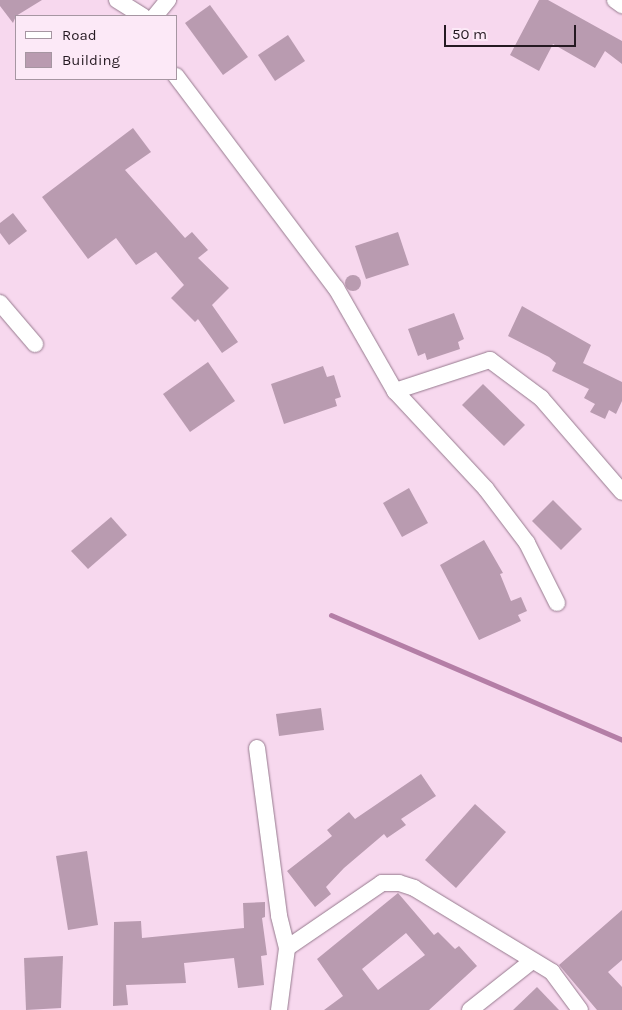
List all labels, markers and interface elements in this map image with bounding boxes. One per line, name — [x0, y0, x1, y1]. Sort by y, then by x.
legend — [15, 15, 178, 80]
scale bar — [447, 15, 580, 47]
text: 50 m — [452, 25, 487, 43]
text: Road — [62, 26, 97, 44]
text: Building — [62, 51, 120, 69]

